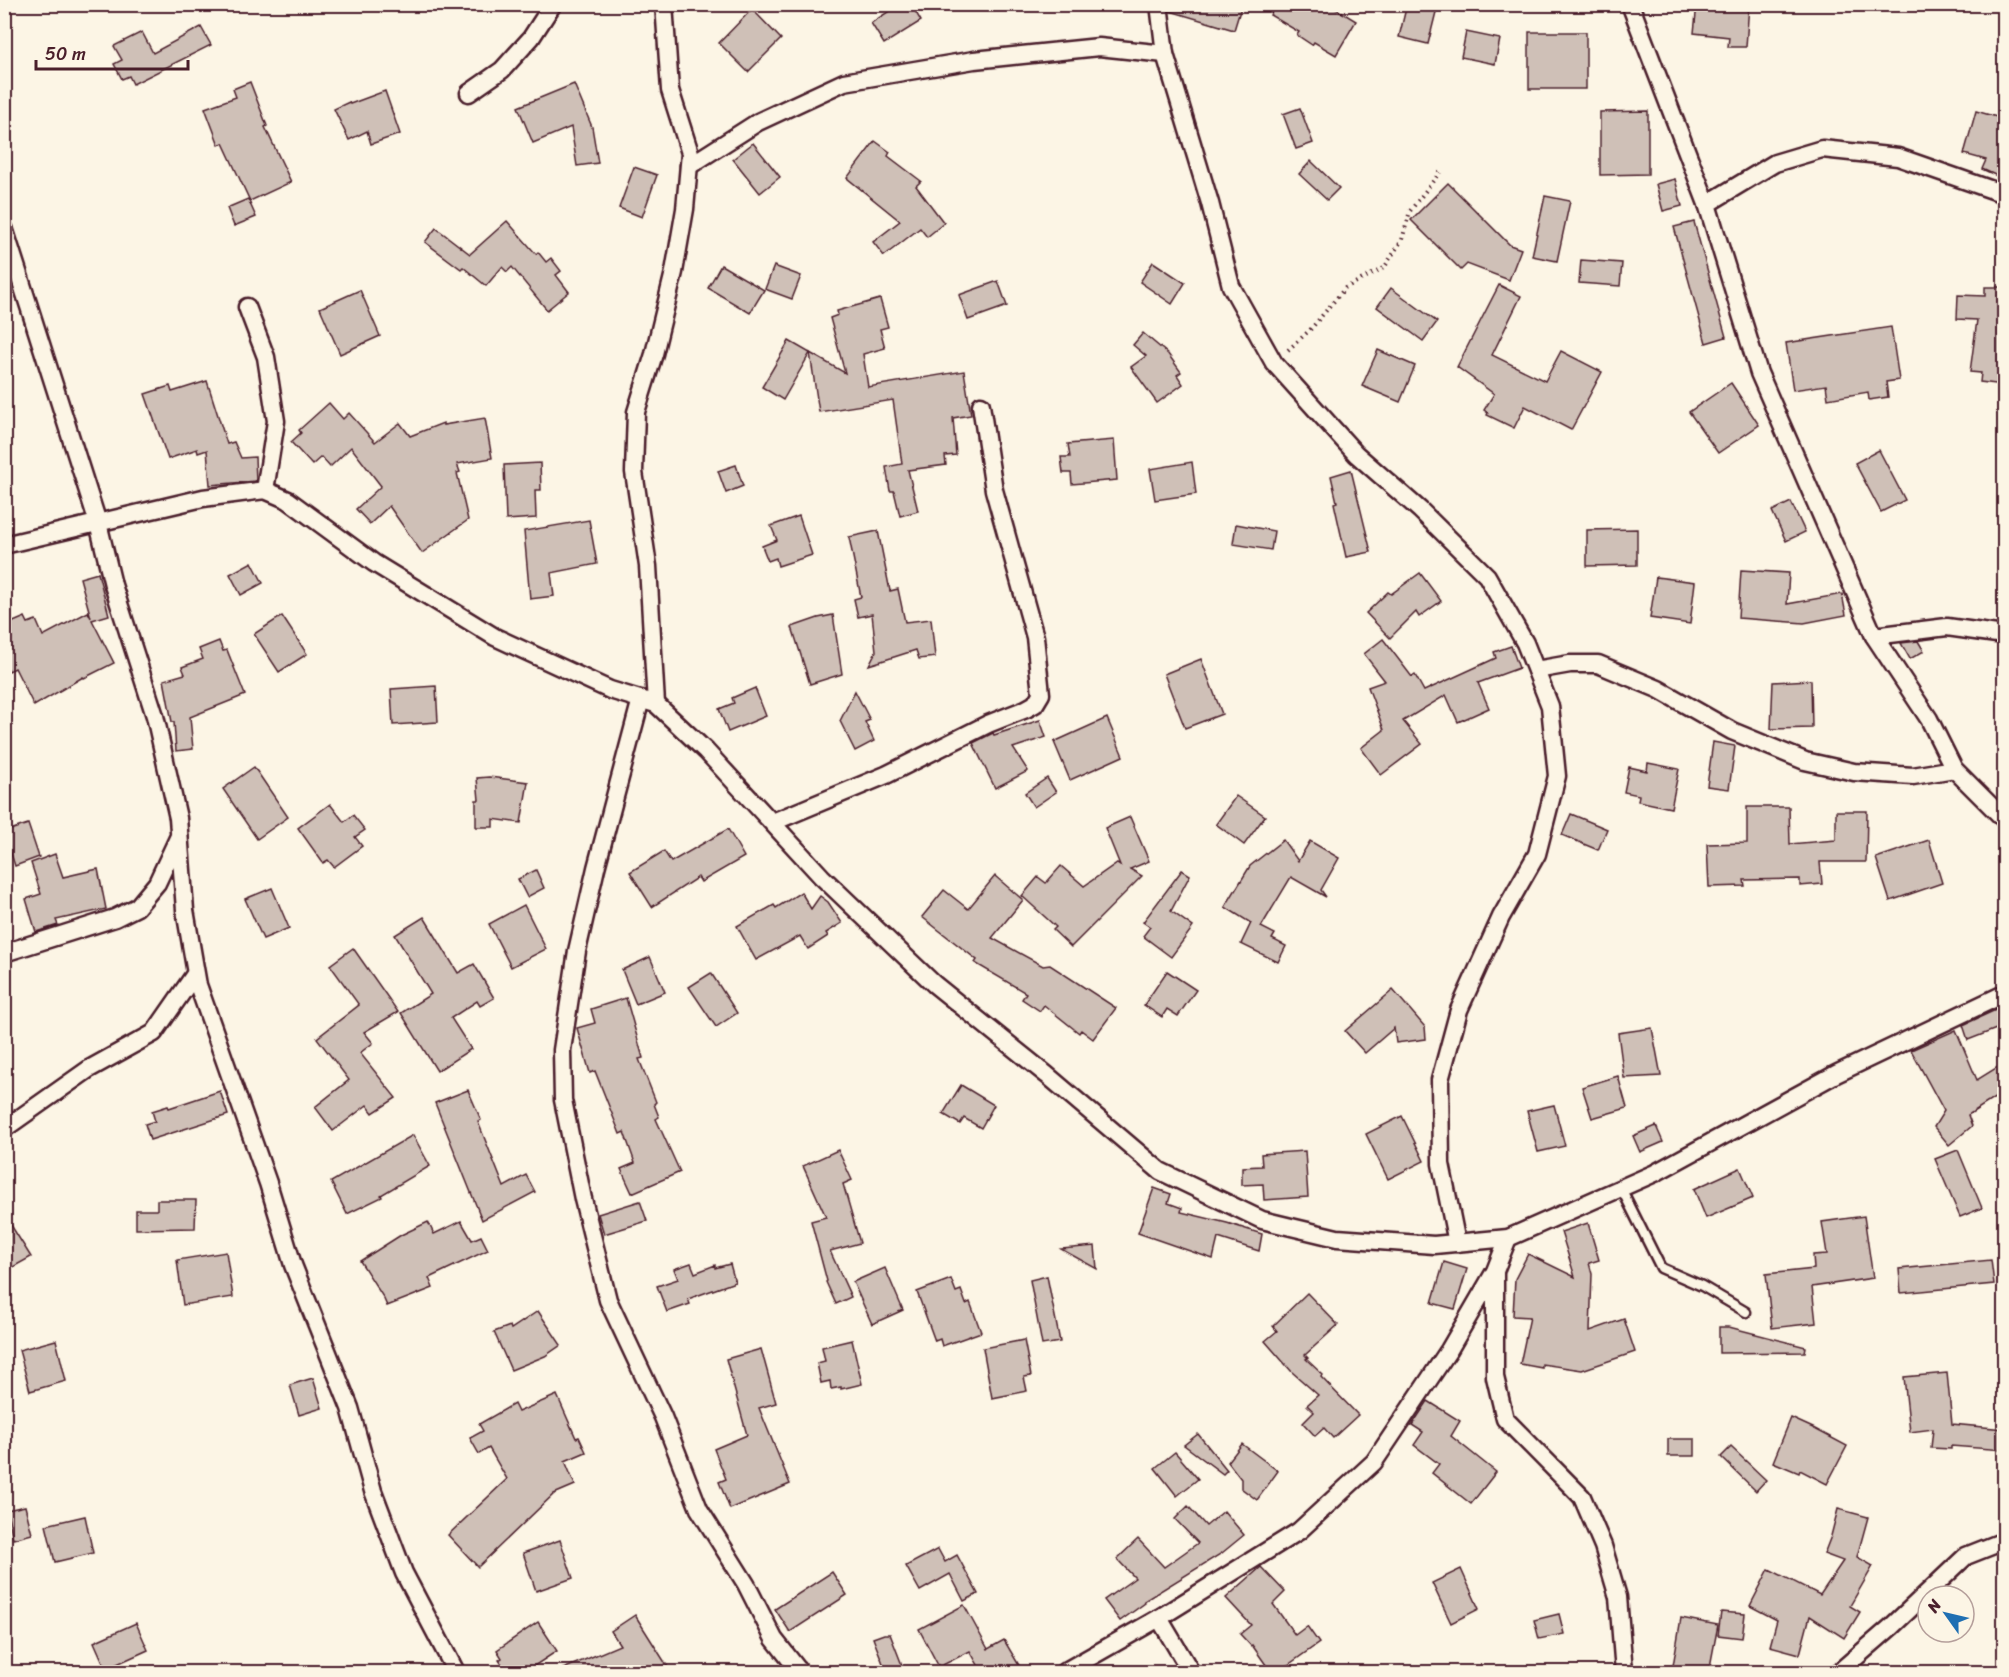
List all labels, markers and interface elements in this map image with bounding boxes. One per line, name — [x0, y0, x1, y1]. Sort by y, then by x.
scale bar — [36, 33, 188, 71]
text: 50 m — [45, 38, 86, 70]
north arrow — [1916, 1584, 1976, 1644]
text: N — [1918, 1592, 1950, 1619]

